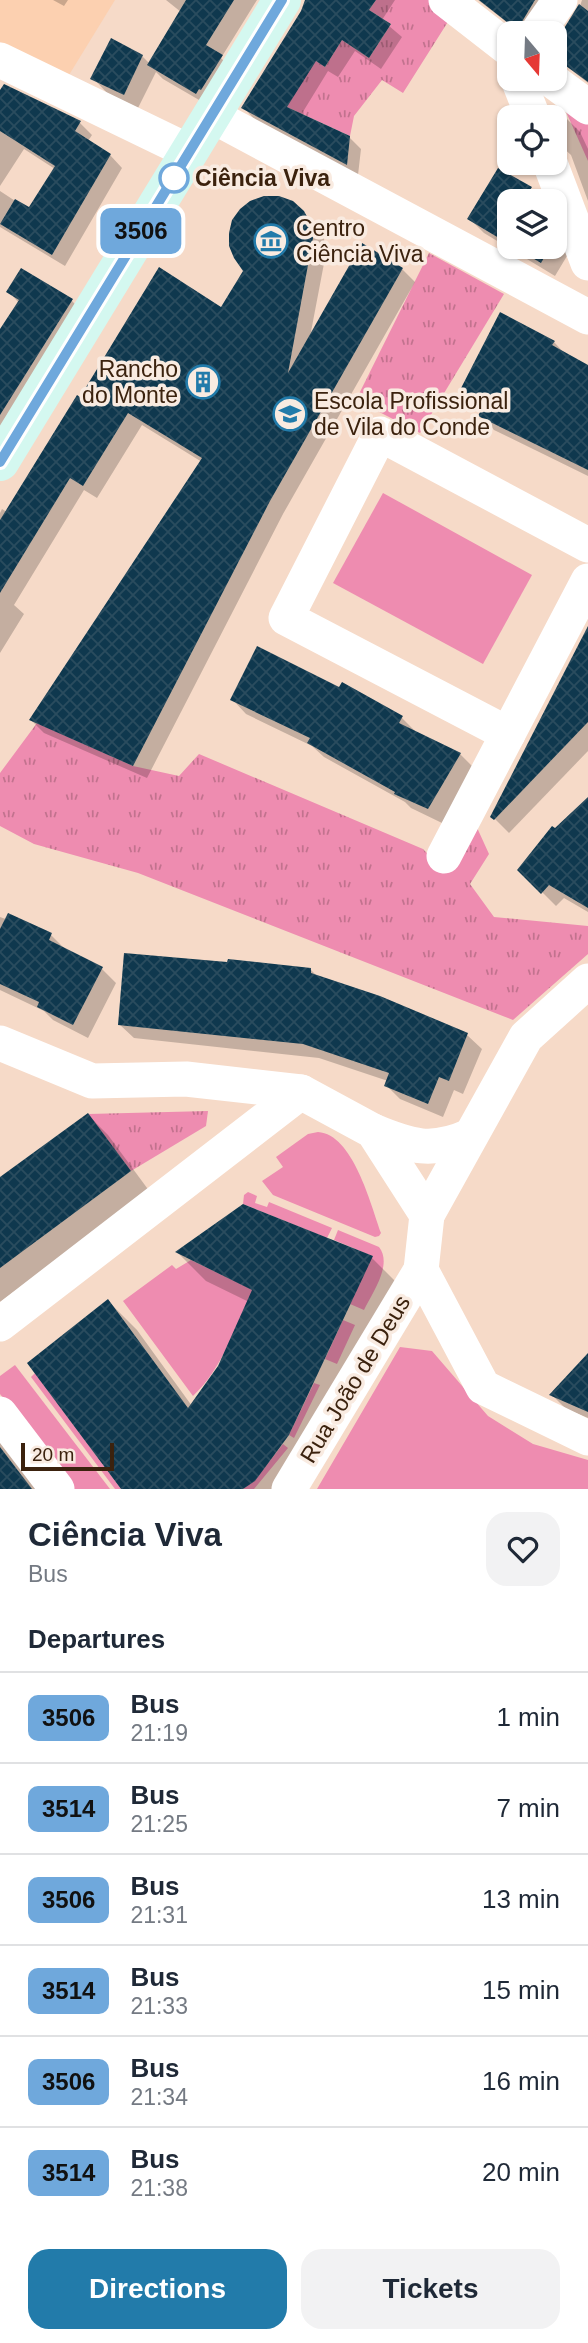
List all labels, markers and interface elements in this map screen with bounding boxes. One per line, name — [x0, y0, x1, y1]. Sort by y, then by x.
north arrow — [497, 21, 567, 91]
map controls — [497, 21, 567, 259]
button: locate — [497, 105, 567, 175]
marker: Ciência Viva — [159, 163, 189, 193]
place label: Ciência Viva — [195, 165, 330, 191]
button: layers — [497, 189, 567, 259]
line badge: 3506 — [92, 208, 190, 254]
place label: Centro Ciência Viva — [296, 215, 424, 267]
text: 3506 — [114, 217, 168, 244]
museum icon: Centro Ciência Viva — [252, 222, 290, 260]
place label: Rancho do Monte — [82, 356, 178, 408]
building icon: Rancho do Monte — [184, 363, 222, 401]
place label: Escola Profissional de Vila do Conde — [314, 388, 508, 440]
school or university icon: Escola Profissional de Vila do Conde — [271, 395, 309, 433]
street label: Rua João de Deus — [295, 1291, 415, 1467]
scale bar — [21, 1440, 114, 1472]
text: 20 m — [32, 1444, 74, 1465]
button: heart — [486, 1512, 560, 1586]
text: Ciência Viva — [28, 1516, 222, 1553]
text: Bus — [28, 1561, 68, 1587]
text: Departures — [28, 1624, 165, 1654]
text: Bus — [130, 1689, 180, 1719]
text: 1 min — [496, 1702, 560, 1732]
text: 3506 — [42, 1704, 95, 1731]
text: 21:19 — [130, 1720, 188, 1746]
text: Bus — [130, 1780, 180, 1810]
text: 7 min — [496, 1793, 560, 1823]
text: 3514 — [42, 1795, 95, 1822]
text: 21:25 — [130, 1811, 188, 1837]
text: Bus — [130, 1871, 180, 1901]
text: 13 min — [482, 1884, 560, 1914]
text: 3506 — [42, 1886, 95, 1913]
text: 21:31 — [130, 1902, 188, 1928]
text: Bus — [130, 1962, 180, 1992]
text: 15 min — [482, 1975, 560, 2005]
text: 3514 — [42, 1977, 95, 2004]
text: 21:33 — [130, 1993, 188, 2019]
text: Bus — [130, 2053, 180, 2083]
text: 16 min — [482, 2066, 560, 2096]
text: 3506 — [42, 2068, 95, 2095]
text: 21:34 — [130, 2084, 188, 2110]
text: Bus — [130, 2144, 180, 2174]
text: 20 min — [482, 2157, 560, 2187]
text: 3514 — [42, 2159, 95, 2186]
text: 21:38 — [130, 2175, 188, 2201]
button: Directions — [28, 2249, 287, 2329]
button: Tickets — [301, 2249, 560, 2329]

